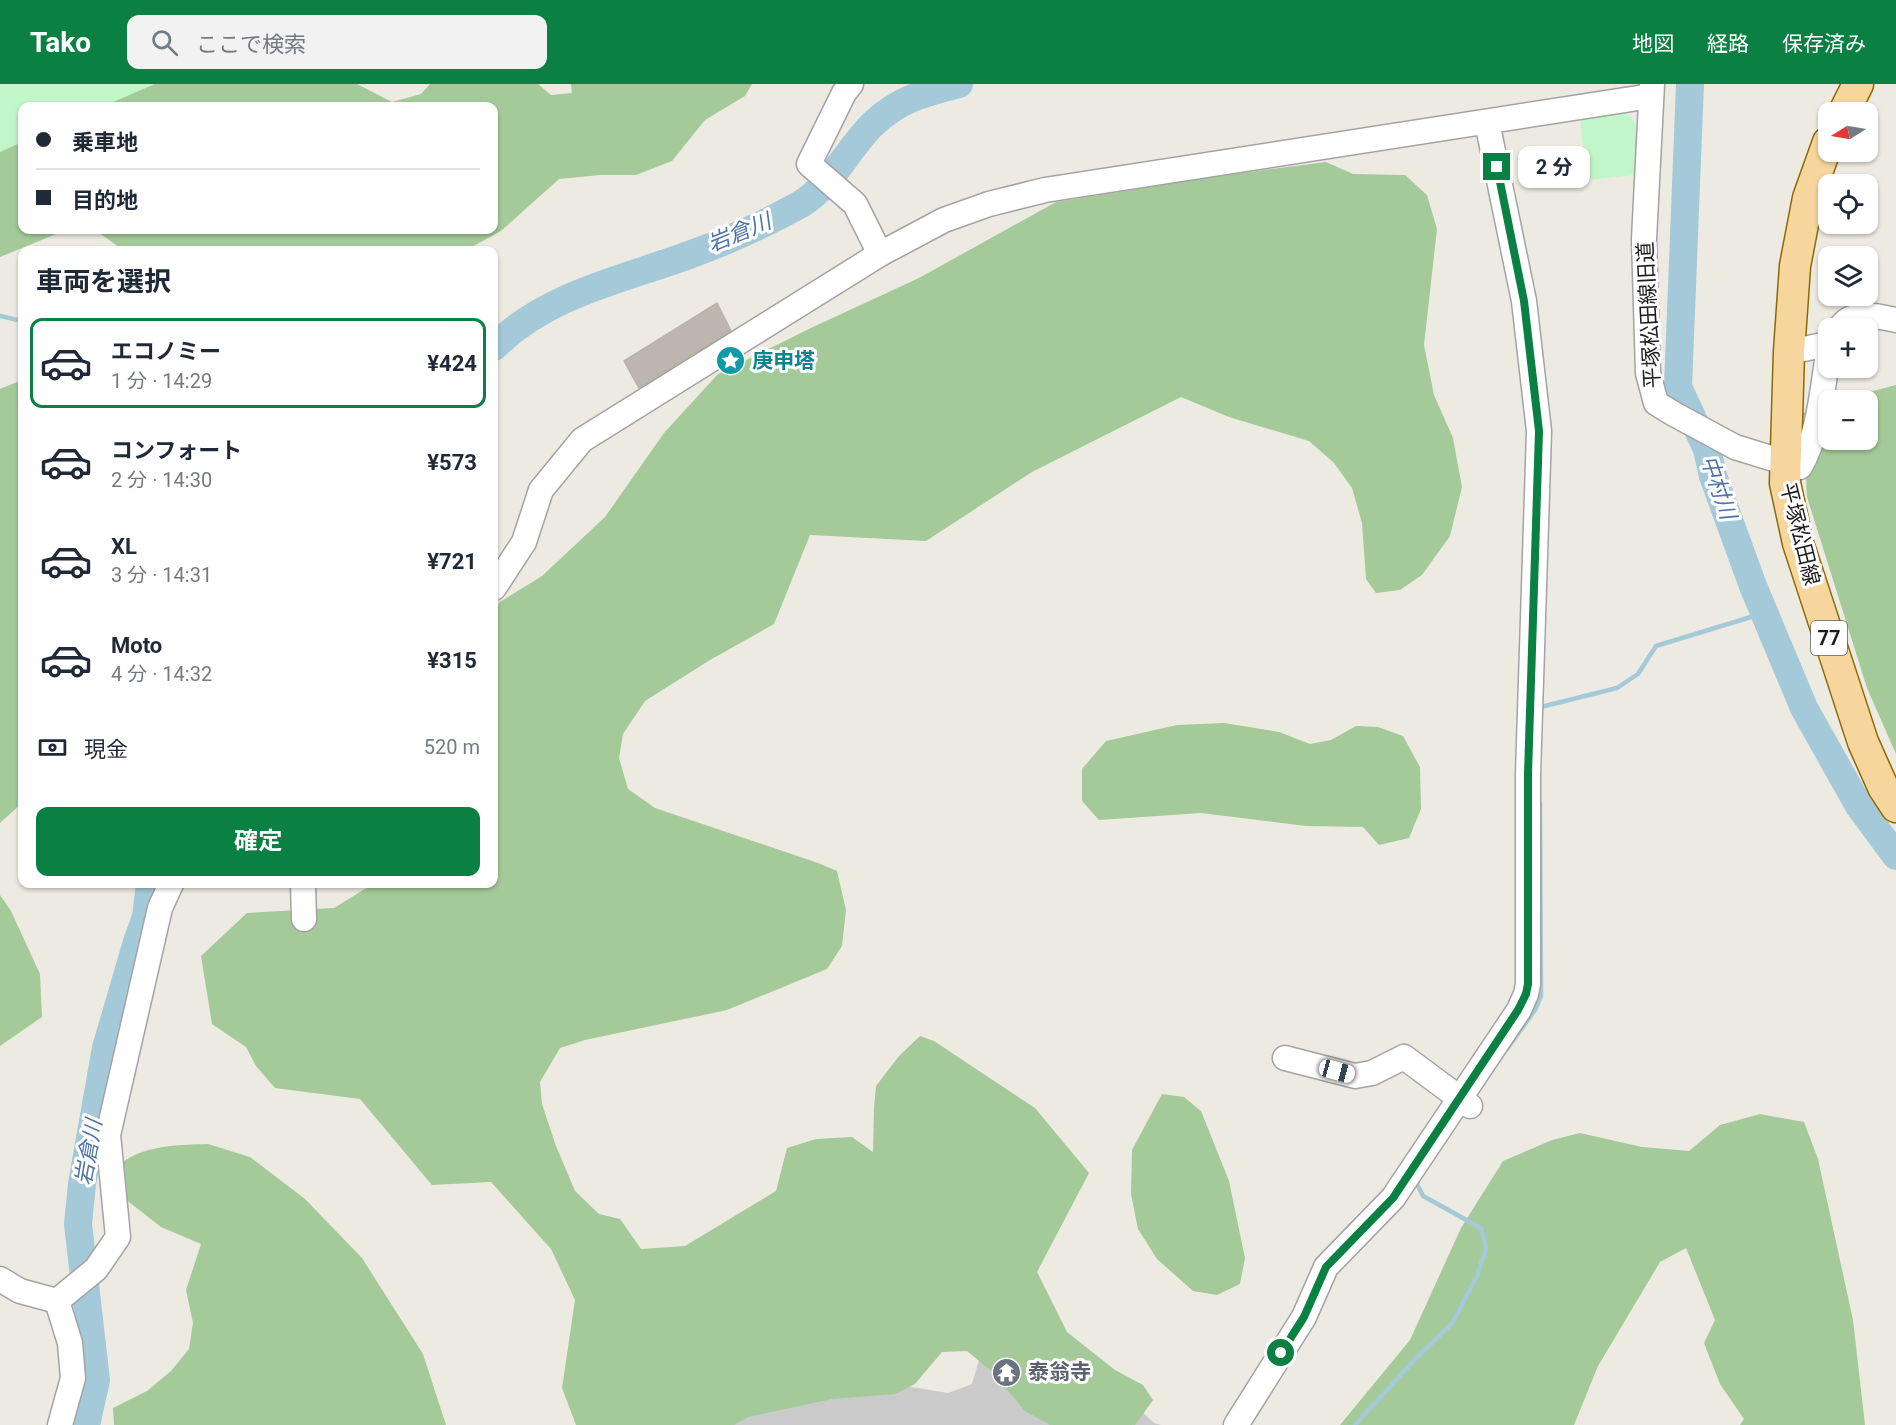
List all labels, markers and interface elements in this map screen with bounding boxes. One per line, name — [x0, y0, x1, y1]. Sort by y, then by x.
search box — [127, 15, 547, 69]
text: Tako — [30, 26, 91, 59]
icon: search — [148, 26, 181, 59]
text: ここで検索 — [196, 32, 306, 57]
text: 地図 — [1632, 32, 1674, 56]
text: 経路 — [1707, 32, 1749, 56]
text: 保存済み — [1782, 32, 1866, 56]
north arrow — [1818, 102, 1878, 162]
map controls — [1818, 102, 1878, 450]
text: 乗車地 — [72, 130, 138, 155]
callout: 2 分 — [1518, 146, 1590, 188]
route end — [1483, 153, 1510, 180]
text: 2 分 — [1536, 155, 1572, 179]
button: locate — [1818, 174, 1878, 234]
text: 目的地 — [72, 188, 138, 213]
water label: 岩倉川 — [704, 208, 776, 256]
street label: 平塚松田線旧道 — [1633, 241, 1665, 389]
button: layers — [1818, 246, 1878, 306]
text: 車両を選択 — [36, 266, 171, 298]
button: + — [1818, 318, 1878, 378]
icon: car — [39, 336, 93, 390]
text: エコノミー — [111, 339, 221, 364]
place icon: 庚申塔 — [715, 345, 747, 377]
place label: 庚申塔 — [752, 349, 815, 373]
text: ¥424 — [427, 351, 477, 376]
text: 1 分 · 14:29 — [111, 369, 212, 393]
button: − — [1818, 390, 1878, 450]
icon: car — [39, 435, 93, 489]
text: コンフォート — [111, 438, 242, 463]
text: ¥573 — [427, 450, 477, 475]
water label: 中村川 — [1696, 452, 1742, 524]
text: 2 分 · 14:30 — [111, 468, 212, 492]
street label: 平塚松田線 — [1776, 480, 1824, 588]
icon: car — [39, 534, 93, 588]
text: XL — [111, 534, 137, 559]
text: ¥721 — [427, 549, 477, 574]
text: 3 分 · 14:31 — [111, 563, 212, 587]
road number: 77 — [1811, 621, 1847, 655]
icon: car — [39, 633, 93, 687]
text: Moto — [111, 633, 162, 658]
text: ¥315 — [427, 648, 477, 673]
text: 4 分 · 14:32 — [111, 662, 212, 686]
icon: cash — [36, 731, 69, 764]
text: 520 m — [424, 735, 480, 759]
text: 現金 — [84, 737, 128, 762]
button: 確定 — [36, 807, 480, 876]
car — [1317, 1058, 1357, 1084]
water label: 岩倉川 — [70, 1115, 107, 1187]
route start — [1267, 1339, 1294, 1366]
temple icon: 泰翁寺 — [991, 1356, 1023, 1388]
place label: 泰翁寺 — [1028, 1360, 1091, 1384]

